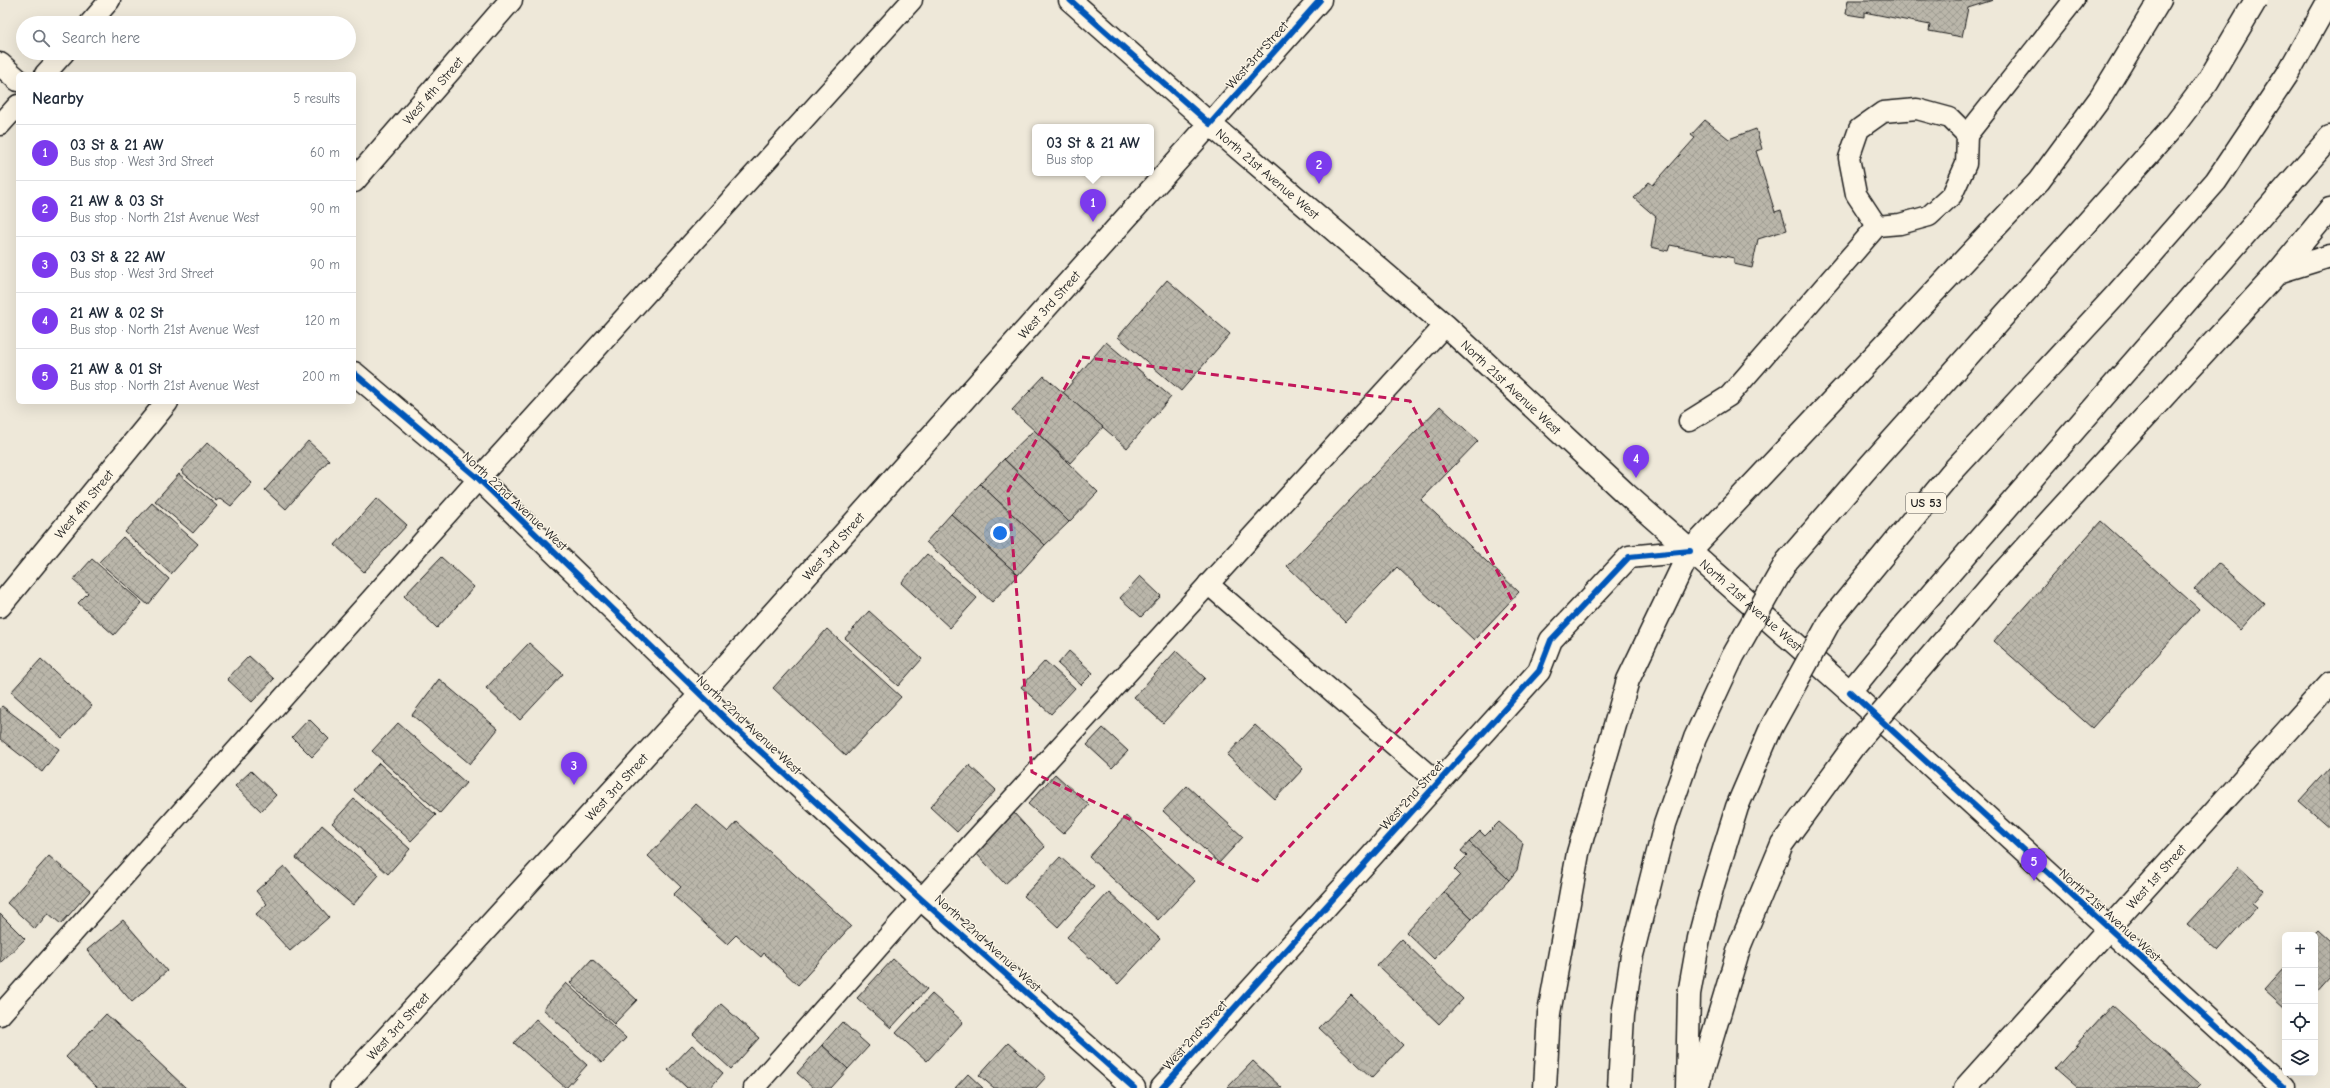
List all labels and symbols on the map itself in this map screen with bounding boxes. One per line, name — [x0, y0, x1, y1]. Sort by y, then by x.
street label: West 3rd Street — [1223, 17, 1292, 92]
street label: West 4th Street — [399, 53, 467, 127]
street label: North 21st Avenue West — [1213, 124, 1323, 222]
pin: 2 — [1306, 151, 1332, 184]
pin: 1 — [1080, 189, 1106, 222]
street label: West 3rd Street — [1015, 267, 1084, 341]
street label: North 21st Avenue West — [1458, 337, 1565, 438]
pin: 4 — [1623, 445, 1649, 478]
street label: North 22nd Avenue West — [460, 449, 571, 554]
street label: West 4th Street — [51, 466, 117, 541]
road number: US 53 — [1906, 493, 1946, 513]
street label: West 3rd Street — [799, 508, 868, 583]
your location — [990, 523, 1010, 543]
street label: North 21st Avenue West — [1697, 556, 1806, 655]
street label: North 22nd Avenue West — [694, 673, 805, 778]
street label: West 3rd Street — [582, 749, 651, 823]
pin: 3 — [561, 752, 587, 785]
street label: West 2nd Street — [1377, 756, 1448, 833]
street label: West 1st Street — [2123, 840, 2190, 912]
pin: 5 — [2021, 848, 2047, 881]
street label: North 21st Avenue West — [2056, 866, 2165, 965]
street label: North 22nd Avenue West — [932, 891, 1045, 995]
street label: West 3rd Street — [363, 988, 433, 1063]
street label: West 2nd Street — [1160, 996, 1231, 1073]

